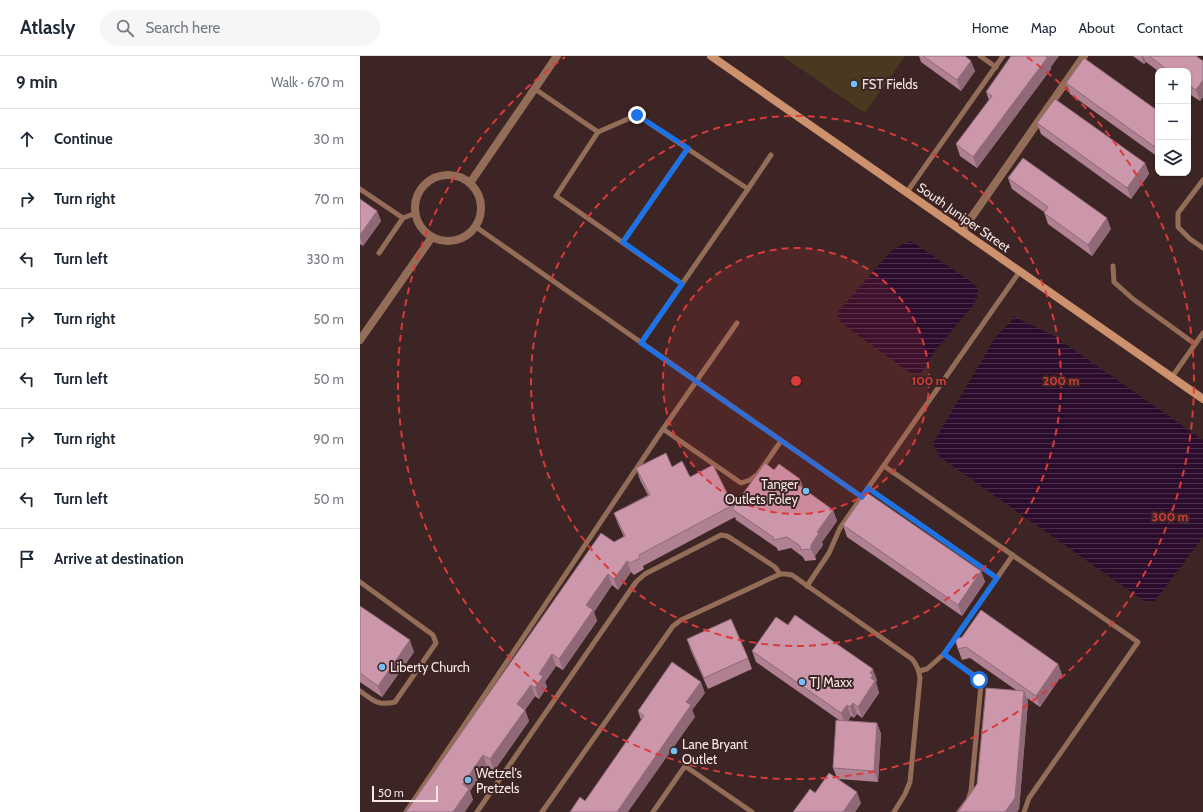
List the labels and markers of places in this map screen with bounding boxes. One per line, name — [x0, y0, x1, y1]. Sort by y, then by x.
place label: FST Fields — [862, 76, 919, 92]
marker: FST Fields — [849, 79, 859, 89]
centre of rings — [789, 374, 803, 388]
place label: Tanger Outlets Foley — [725, 476, 799, 507]
marker: Tanger Outlets Foley — [801, 486, 811, 496]
place label: Liberty Church — [390, 659, 470, 675]
marker: Liberty Church — [377, 662, 387, 672]
place label: TJ Maxx — [810, 674, 853, 690]
marker: TJ Maxx — [797, 677, 807, 687]
place label: Lane Bryant Outlet — [682, 736, 748, 767]
marker: Lane Bryant Outlet — [669, 746, 679, 756]
place label: Wetzel's Pretzels — [476, 765, 522, 796]
marker: Wetzel's Pretzels — [463, 775, 473, 785]

